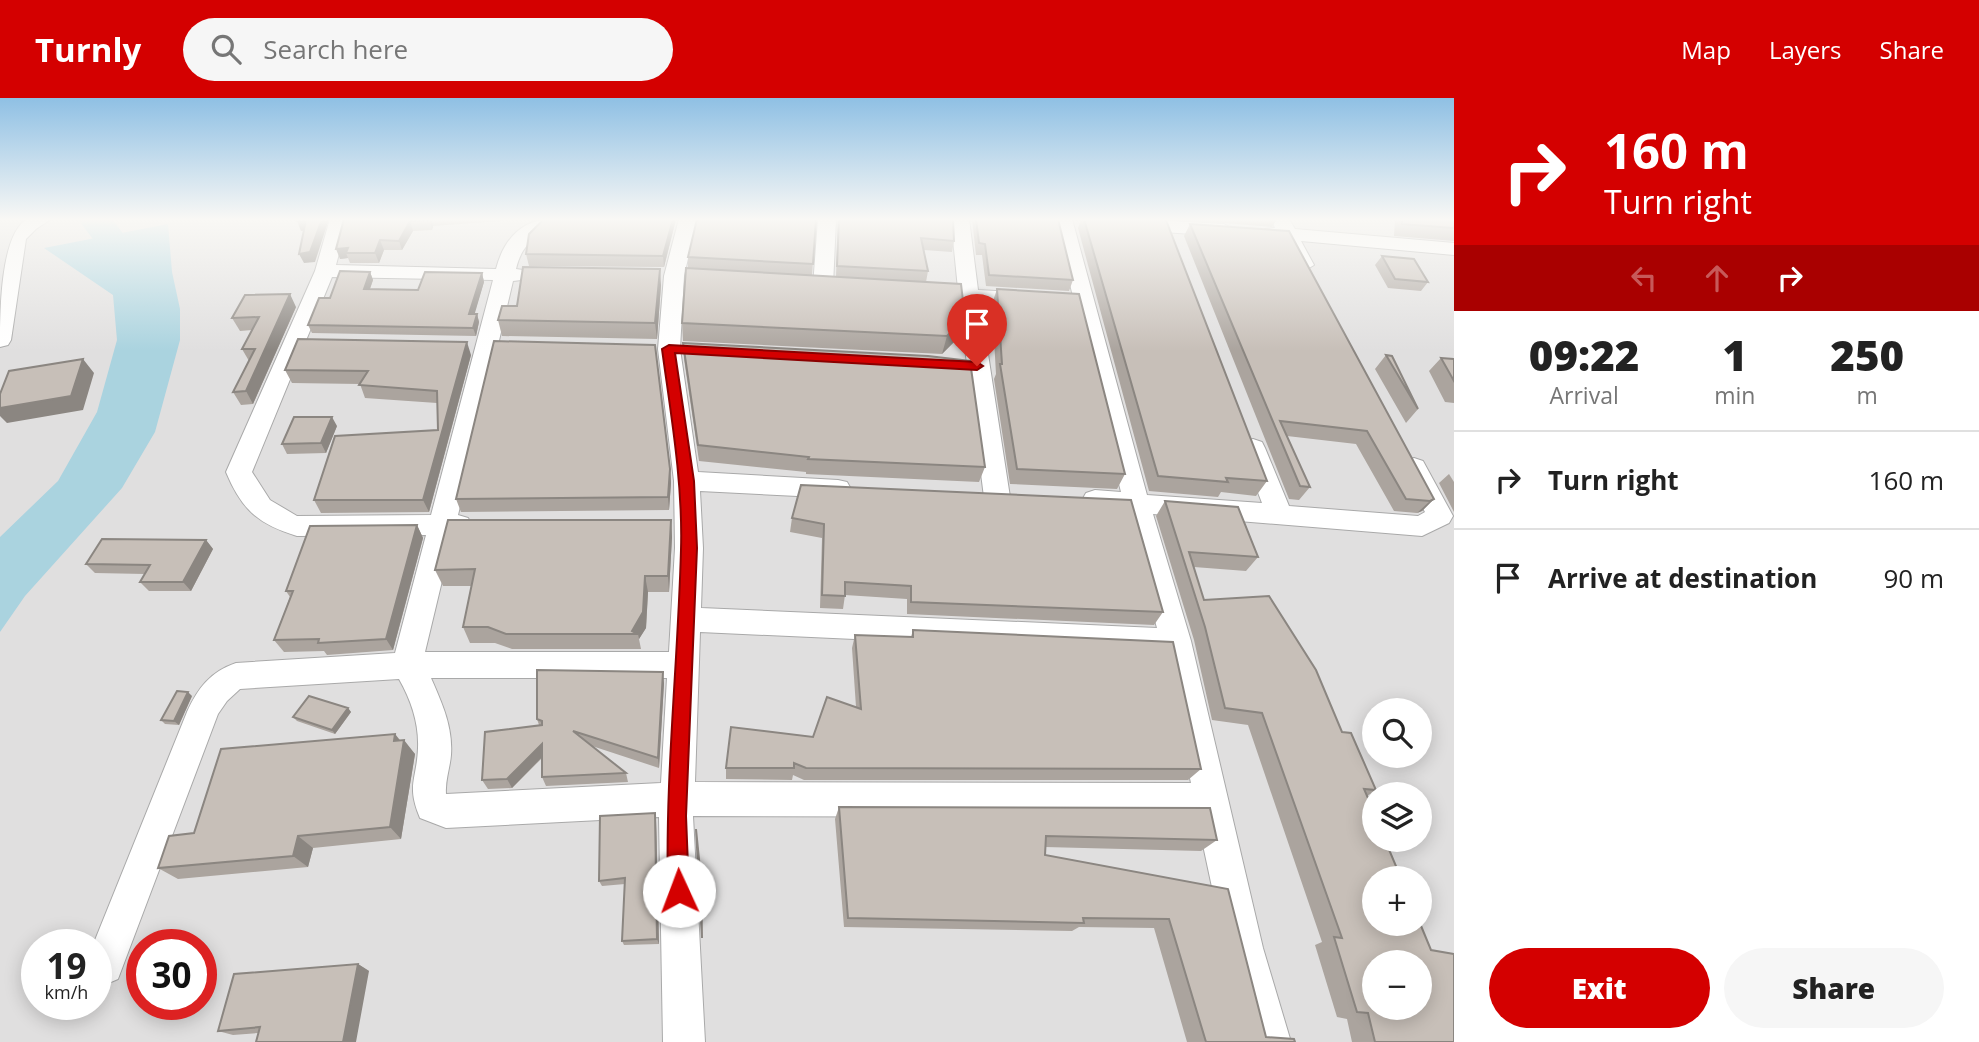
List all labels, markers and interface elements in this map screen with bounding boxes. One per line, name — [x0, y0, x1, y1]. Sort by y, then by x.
search box — [183, 18, 673, 81]
text: Turnly — [35, 27, 141, 72]
icon: search — [207, 30, 245, 68]
text: Search here — [263, 31, 408, 67]
text: Map — [1681, 33, 1731, 66]
text: Layers — [1769, 33, 1842, 66]
text: Share — [1880, 33, 1944, 66]
text: 160 m — [1604, 117, 1749, 183]
icon: right — [1489, 126, 1580, 217]
text: Turn right — [1604, 180, 1752, 223]
icon: left — [1625, 259, 1663, 297]
icon: ahead — [1698, 259, 1736, 297]
icon: right — [1771, 259, 1809, 297]
pin — [947, 294, 1007, 366]
icon: arrive — [958, 305, 996, 343]
text: 09:22 — [1529, 326, 1639, 383]
text: 1 — [1723, 326, 1747, 383]
text: 250 — [1830, 326, 1904, 383]
text: Arrival — [1550, 379, 1619, 411]
text: min — [1714, 379, 1755, 411]
text: m — [1857, 379, 1878, 411]
icon: right — [1489, 461, 1527, 499]
text: Turn right — [1548, 462, 1679, 498]
text: 160 m — [1869, 462, 1944, 498]
icon: arrive — [1489, 559, 1527, 597]
text: Arrive at destination — [1548, 560, 1817, 596]
text: 90 m — [1883, 560, 1944, 596]
map controls — [1362, 698, 1432, 1020]
button: search — [1362, 698, 1432, 768]
button: layers — [1362, 782, 1432, 852]
position arrow — [642, 854, 716, 928]
button: + — [1362, 866, 1432, 936]
speed limit sign: 30 — [126, 929, 217, 1020]
text: 19 — [46, 942, 87, 989]
button: Exit — [1489, 948, 1710, 1028]
button: Share — [1724, 948, 1944, 1028]
button: − — [1362, 950, 1432, 1020]
text: km/h — [45, 980, 88, 1004]

